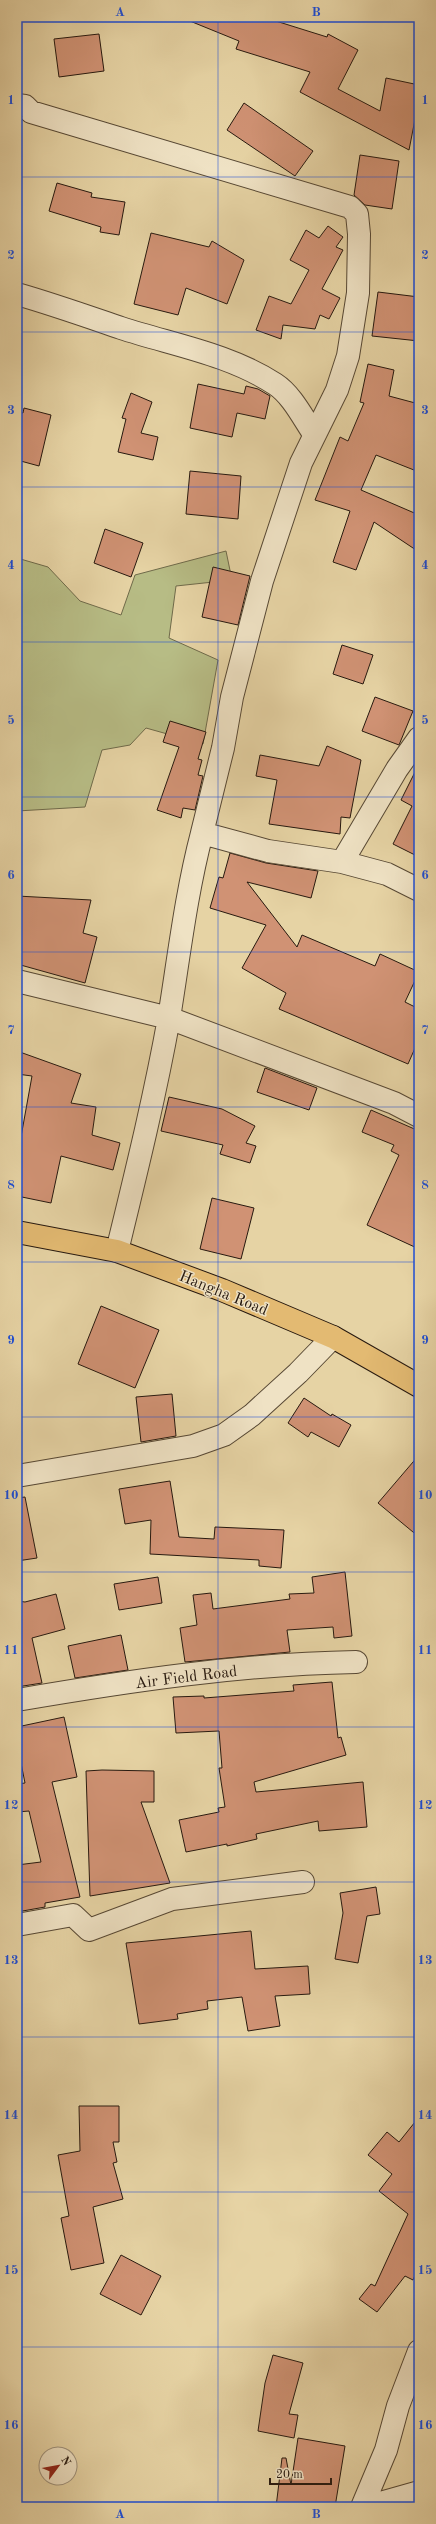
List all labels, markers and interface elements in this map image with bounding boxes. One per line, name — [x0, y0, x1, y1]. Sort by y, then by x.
text: A — [115, 6, 125, 19]
text: B — [311, 6, 321, 19]
text: 1 — [7, 94, 15, 107]
text: 1 — [421, 94, 429, 107]
text: 2 — [7, 249, 15, 262]
text: 2 — [421, 249, 429, 262]
text: 3 — [7, 404, 15, 417]
text: 3 — [421, 404, 429, 417]
text: 4 — [7, 559, 15, 572]
text: 4 — [421, 559, 429, 572]
text: 5 — [7, 714, 15, 727]
text: 5 — [421, 714, 429, 727]
text: 6 — [7, 869, 15, 882]
text: 6 — [421, 869, 429, 882]
text: 7 — [7, 1024, 15, 1037]
text: 7 — [421, 1024, 429, 1037]
text: 8 — [7, 1179, 15, 1192]
text: 8 — [421, 1179, 429, 1192]
street label: Hangha Road — [176, 1269, 270, 1319]
text: 9 — [7, 1334, 15, 1347]
text: 9 — [421, 1334, 429, 1347]
text: 10 — [3, 1489, 19, 1502]
text: 10 — [417, 1489, 433, 1502]
text: 11 — [3, 1644, 19, 1657]
text: 11 — [417, 1644, 433, 1657]
street label: Air Field Road — [134, 1664, 238, 1692]
text: 12 — [3, 1799, 19, 1812]
text: 12 — [417, 1799, 433, 1812]
text: 13 — [3, 1954, 19, 1967]
text: 13 — [417, 1954, 433, 1967]
text: 14 — [3, 2109, 19, 2122]
text: 14 — [417, 2109, 433, 2122]
text: 15 — [3, 2264, 19, 2277]
text: 15 — [417, 2264, 433, 2277]
text: 16 — [3, 2419, 19, 2432]
text: 16 — [417, 2419, 433, 2432]
north arrow — [38, 2446, 78, 2486]
text: N — [58, 2455, 72, 2468]
scale bar — [270, 2460, 331, 2486]
text: 20 m — [276, 2469, 303, 2481]
text: A — [115, 2508, 125, 2521]
text: B — [311, 2508, 321, 2521]

